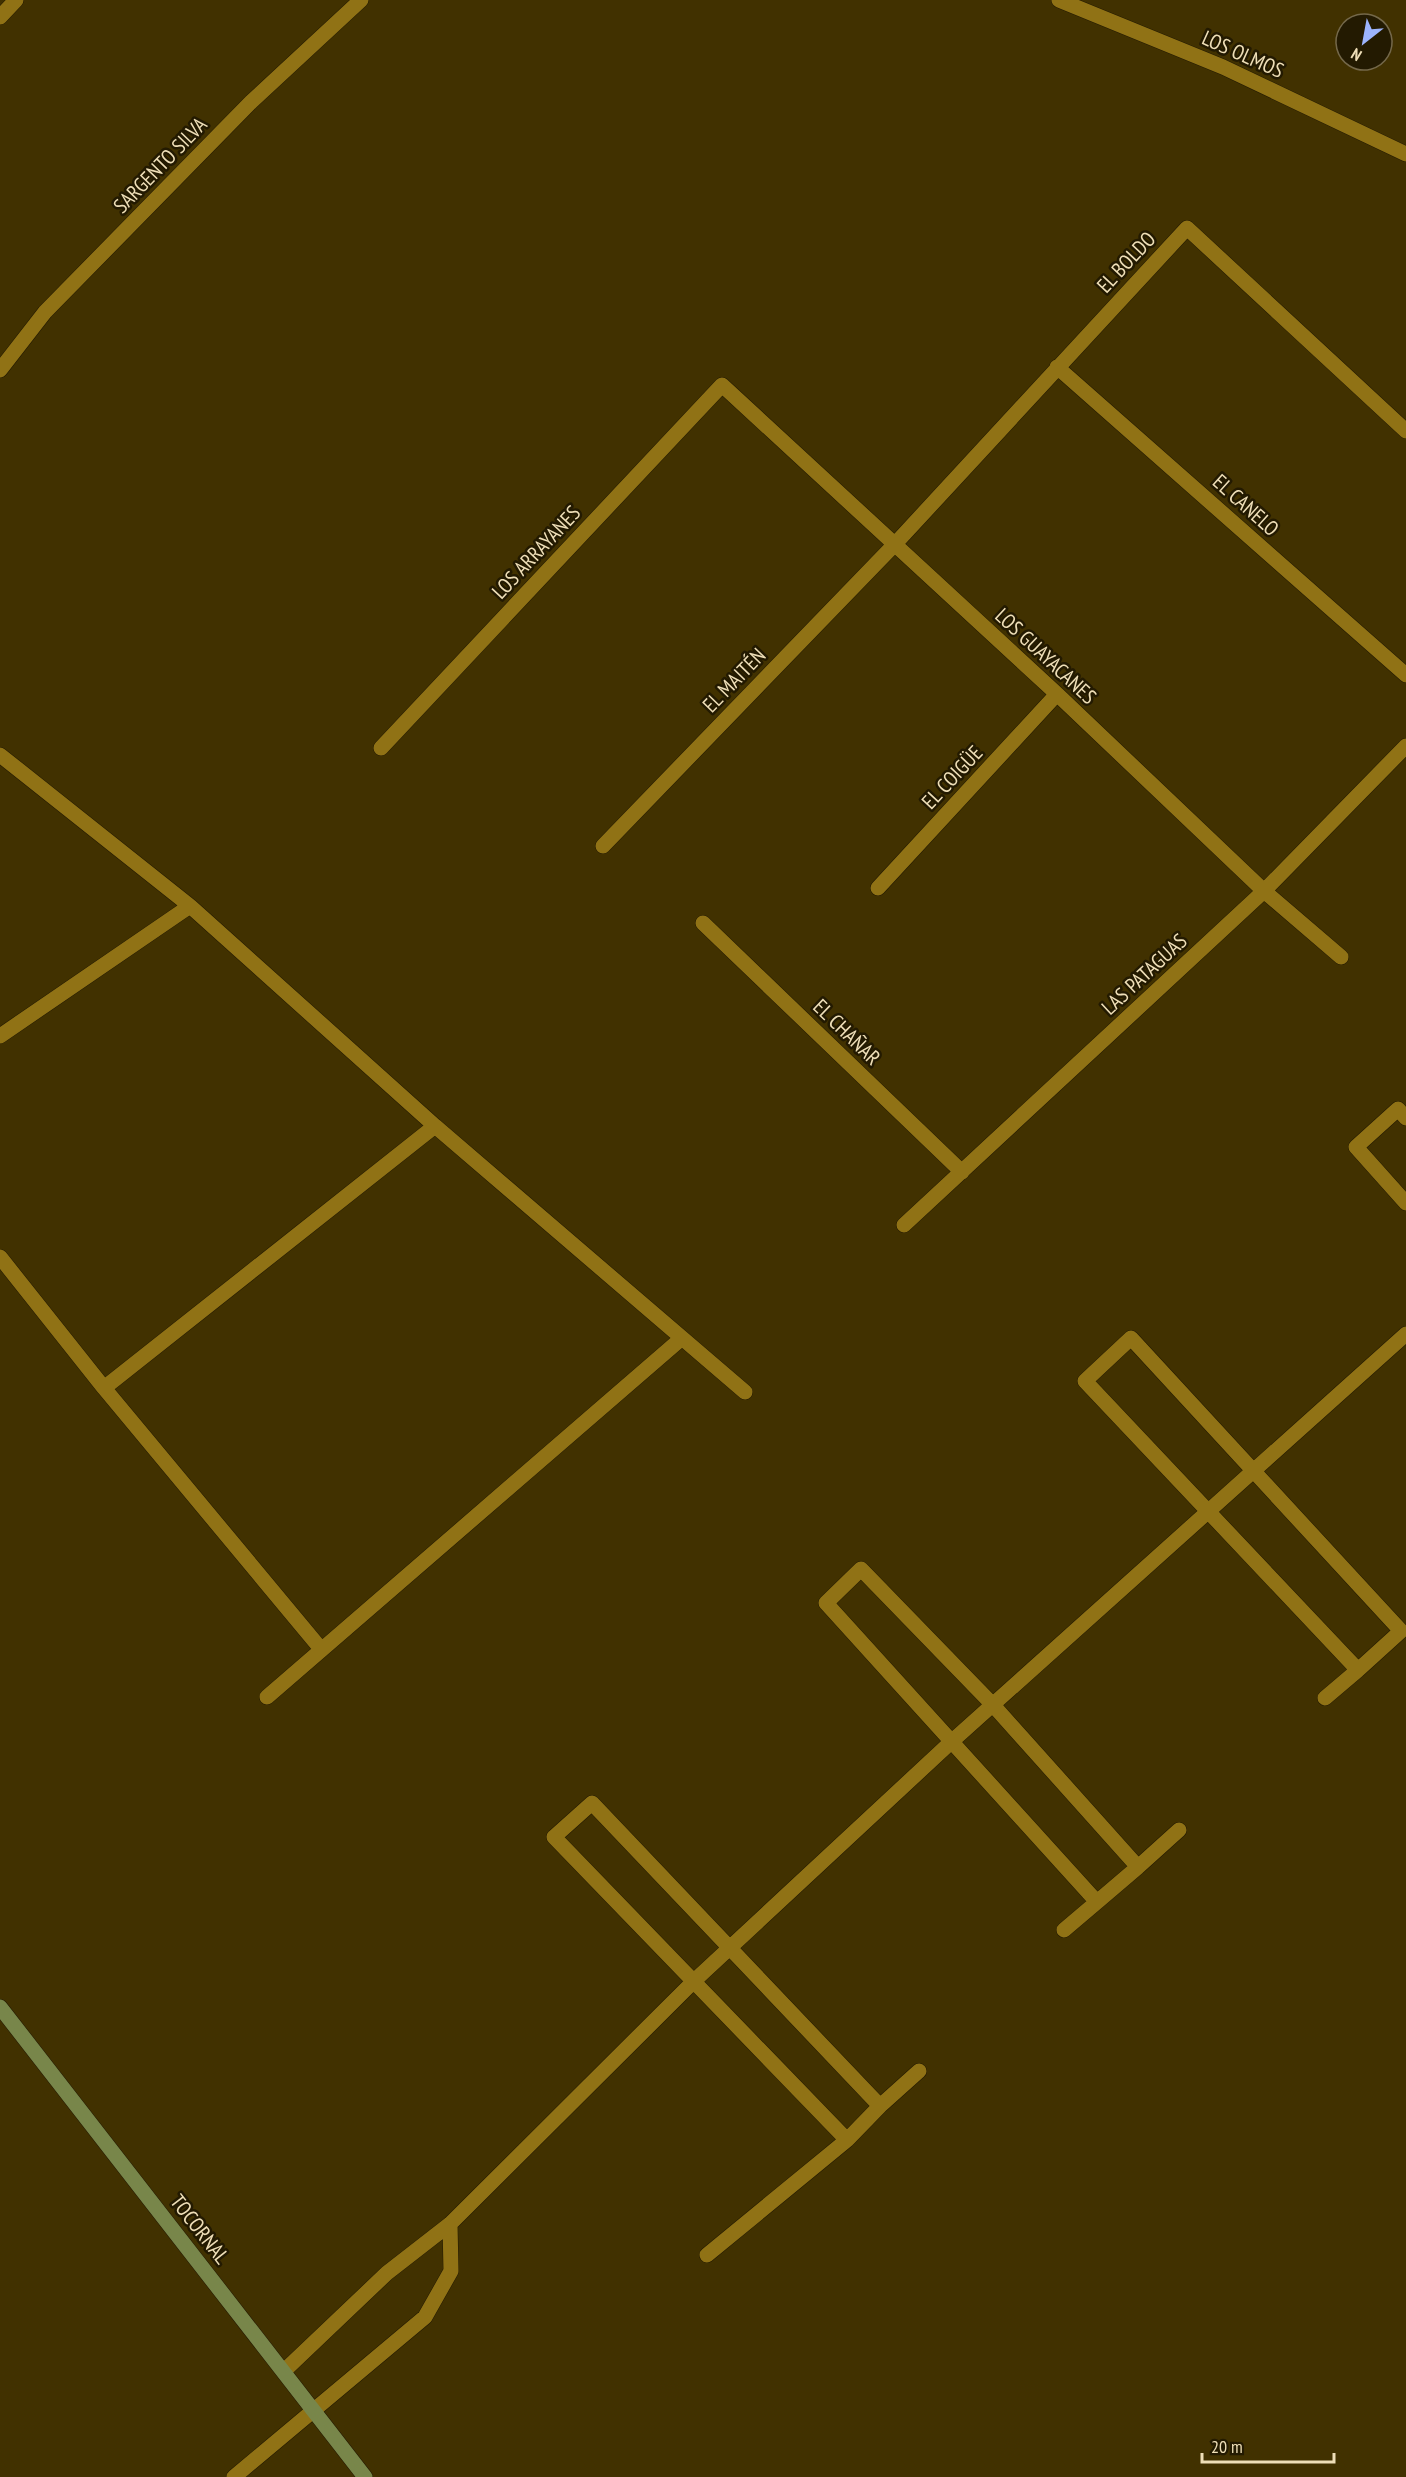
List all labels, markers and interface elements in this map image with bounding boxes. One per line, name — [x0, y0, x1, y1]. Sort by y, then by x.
north arrow — [1334, 12, 1394, 72]
street label: LOS OLMOS — [1198, 24, 1288, 84]
text: N — [1347, 44, 1365, 66]
street label: SARGENTO SILVA — [107, 111, 213, 219]
street label: EL BOLDO — [1091, 226, 1161, 298]
street label: EL CANELO — [1207, 468, 1285, 542]
street label: LOS ARRAYANES — [486, 500, 586, 604]
street label: LOS GUAYACANES — [990, 602, 1102, 710]
street label: EL MAITÉN — [697, 642, 771, 718]
street label: EL COIGÜE — [916, 740, 988, 814]
street label: LAS PATAGUAS — [1096, 928, 1192, 1020]
street label: EL CHAÑAR — [808, 993, 886, 1071]
street label: TOCORNAL — [164, 2189, 236, 2269]
scale bar — [1202, 2426, 1334, 2464]
text: 20 m — [1211, 2435, 1243, 2458]

